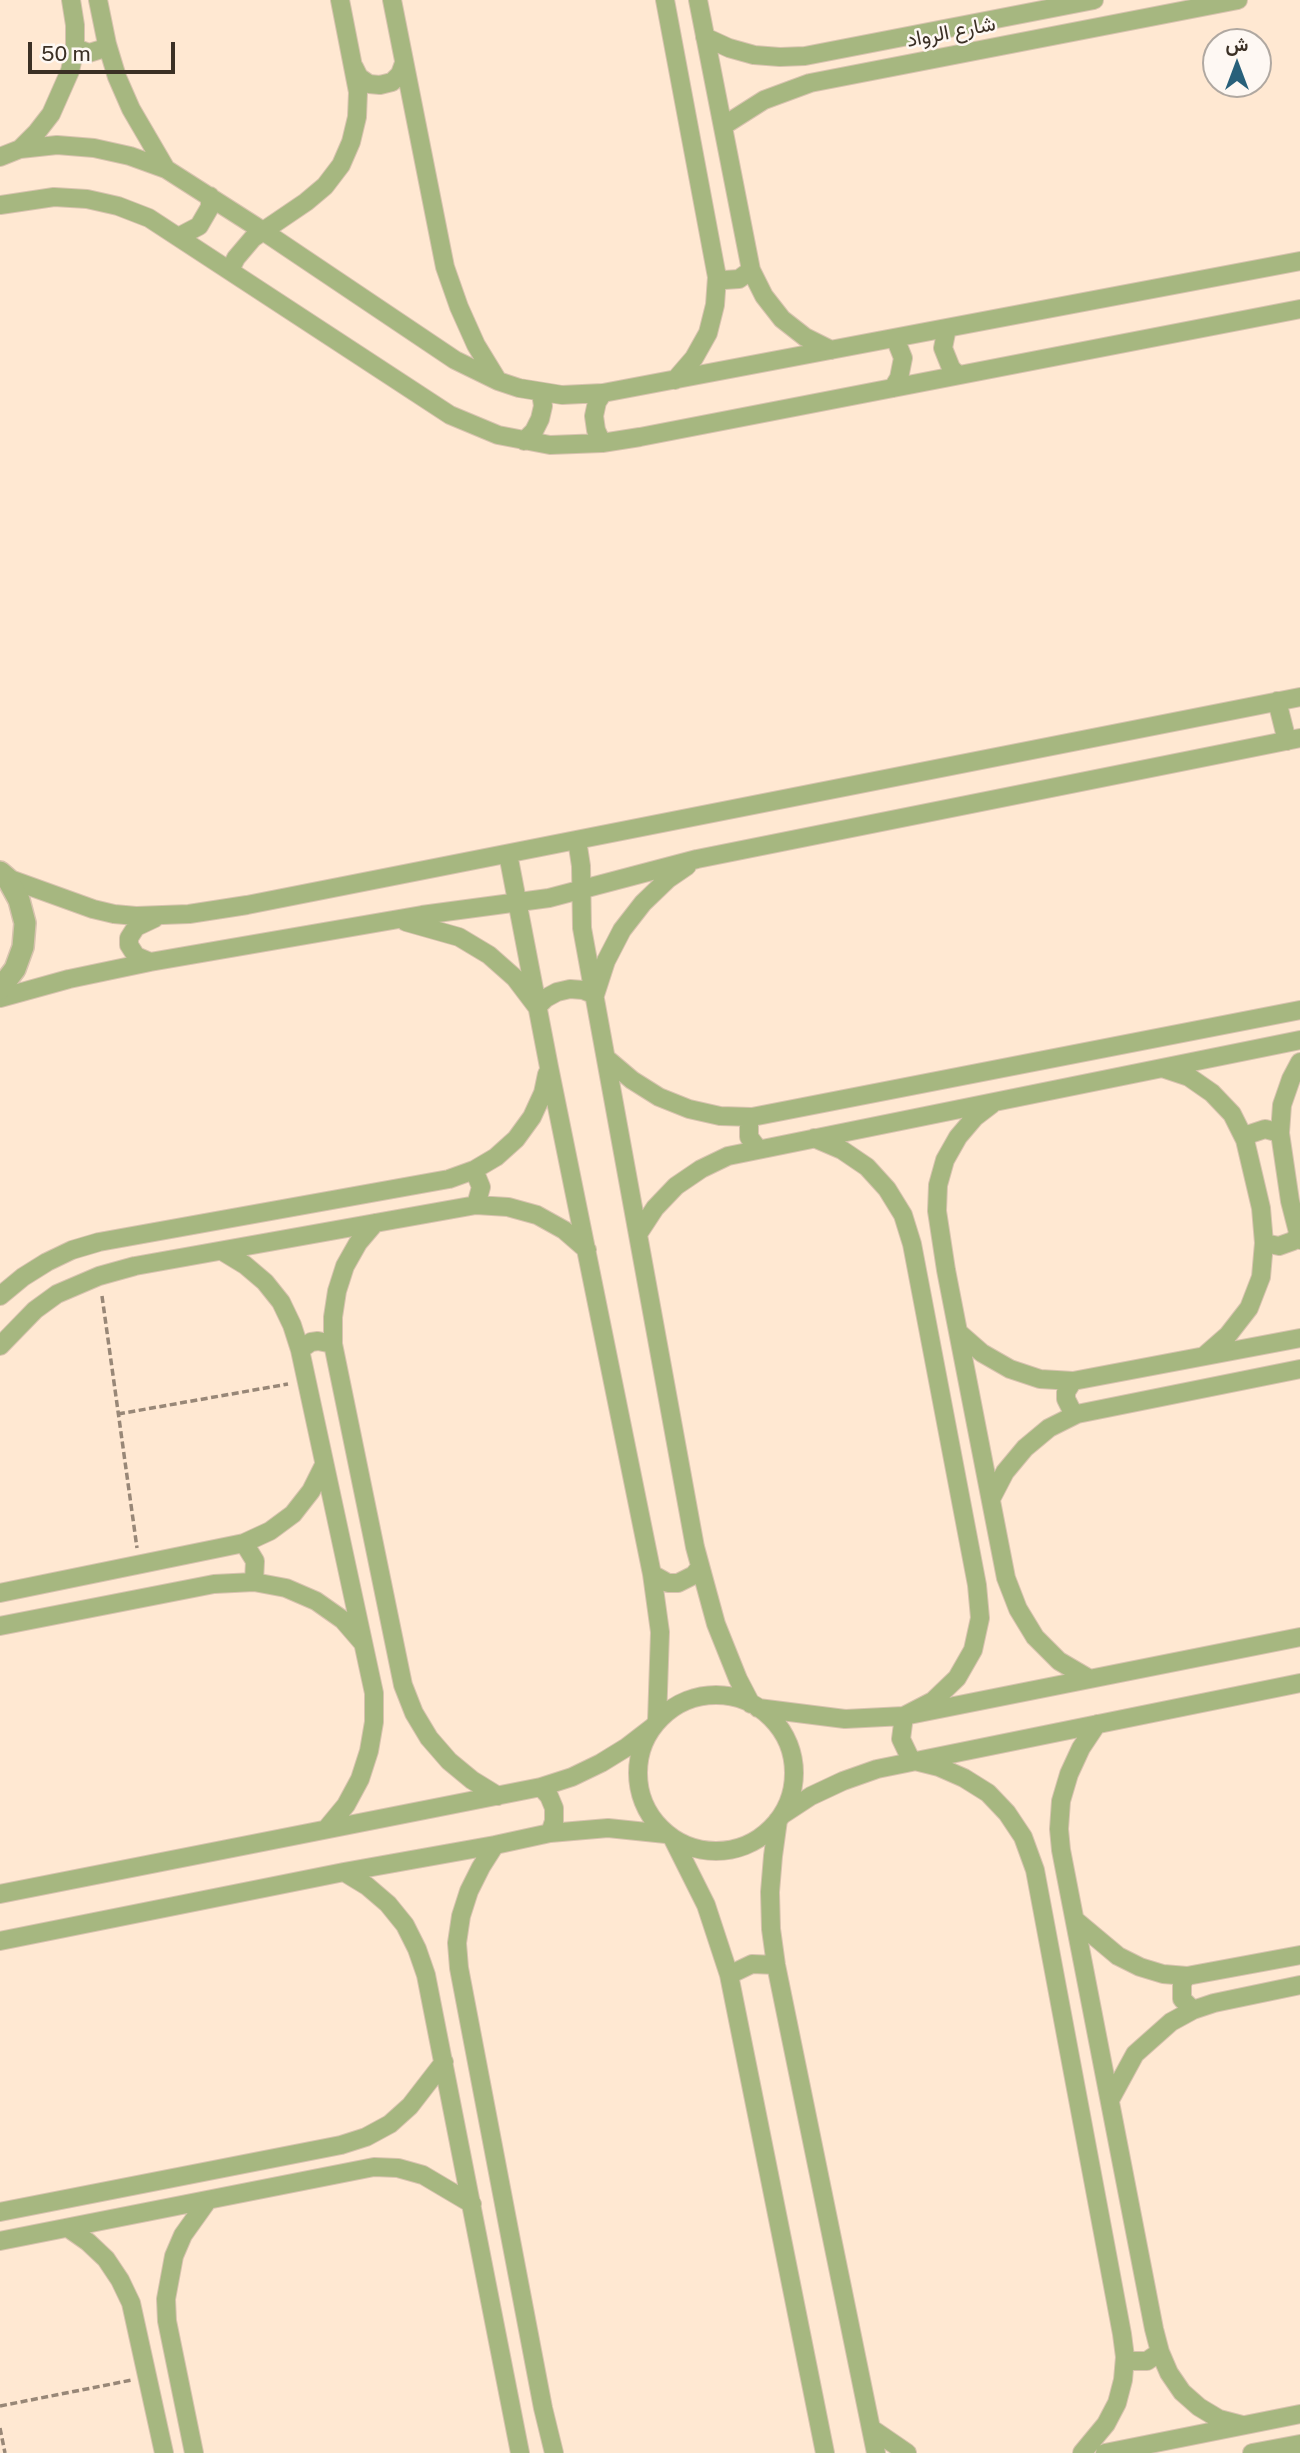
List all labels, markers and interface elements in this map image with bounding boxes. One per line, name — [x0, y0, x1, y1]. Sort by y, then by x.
street label: شارع الرواد — [904, 11, 998, 53]
scale bar — [32, 28, 178, 72]
north arrow — [1202, 28, 1272, 98]
text: ش — [1226, 33, 1248, 55]
text: 50 m — [41, 41, 91, 66]

